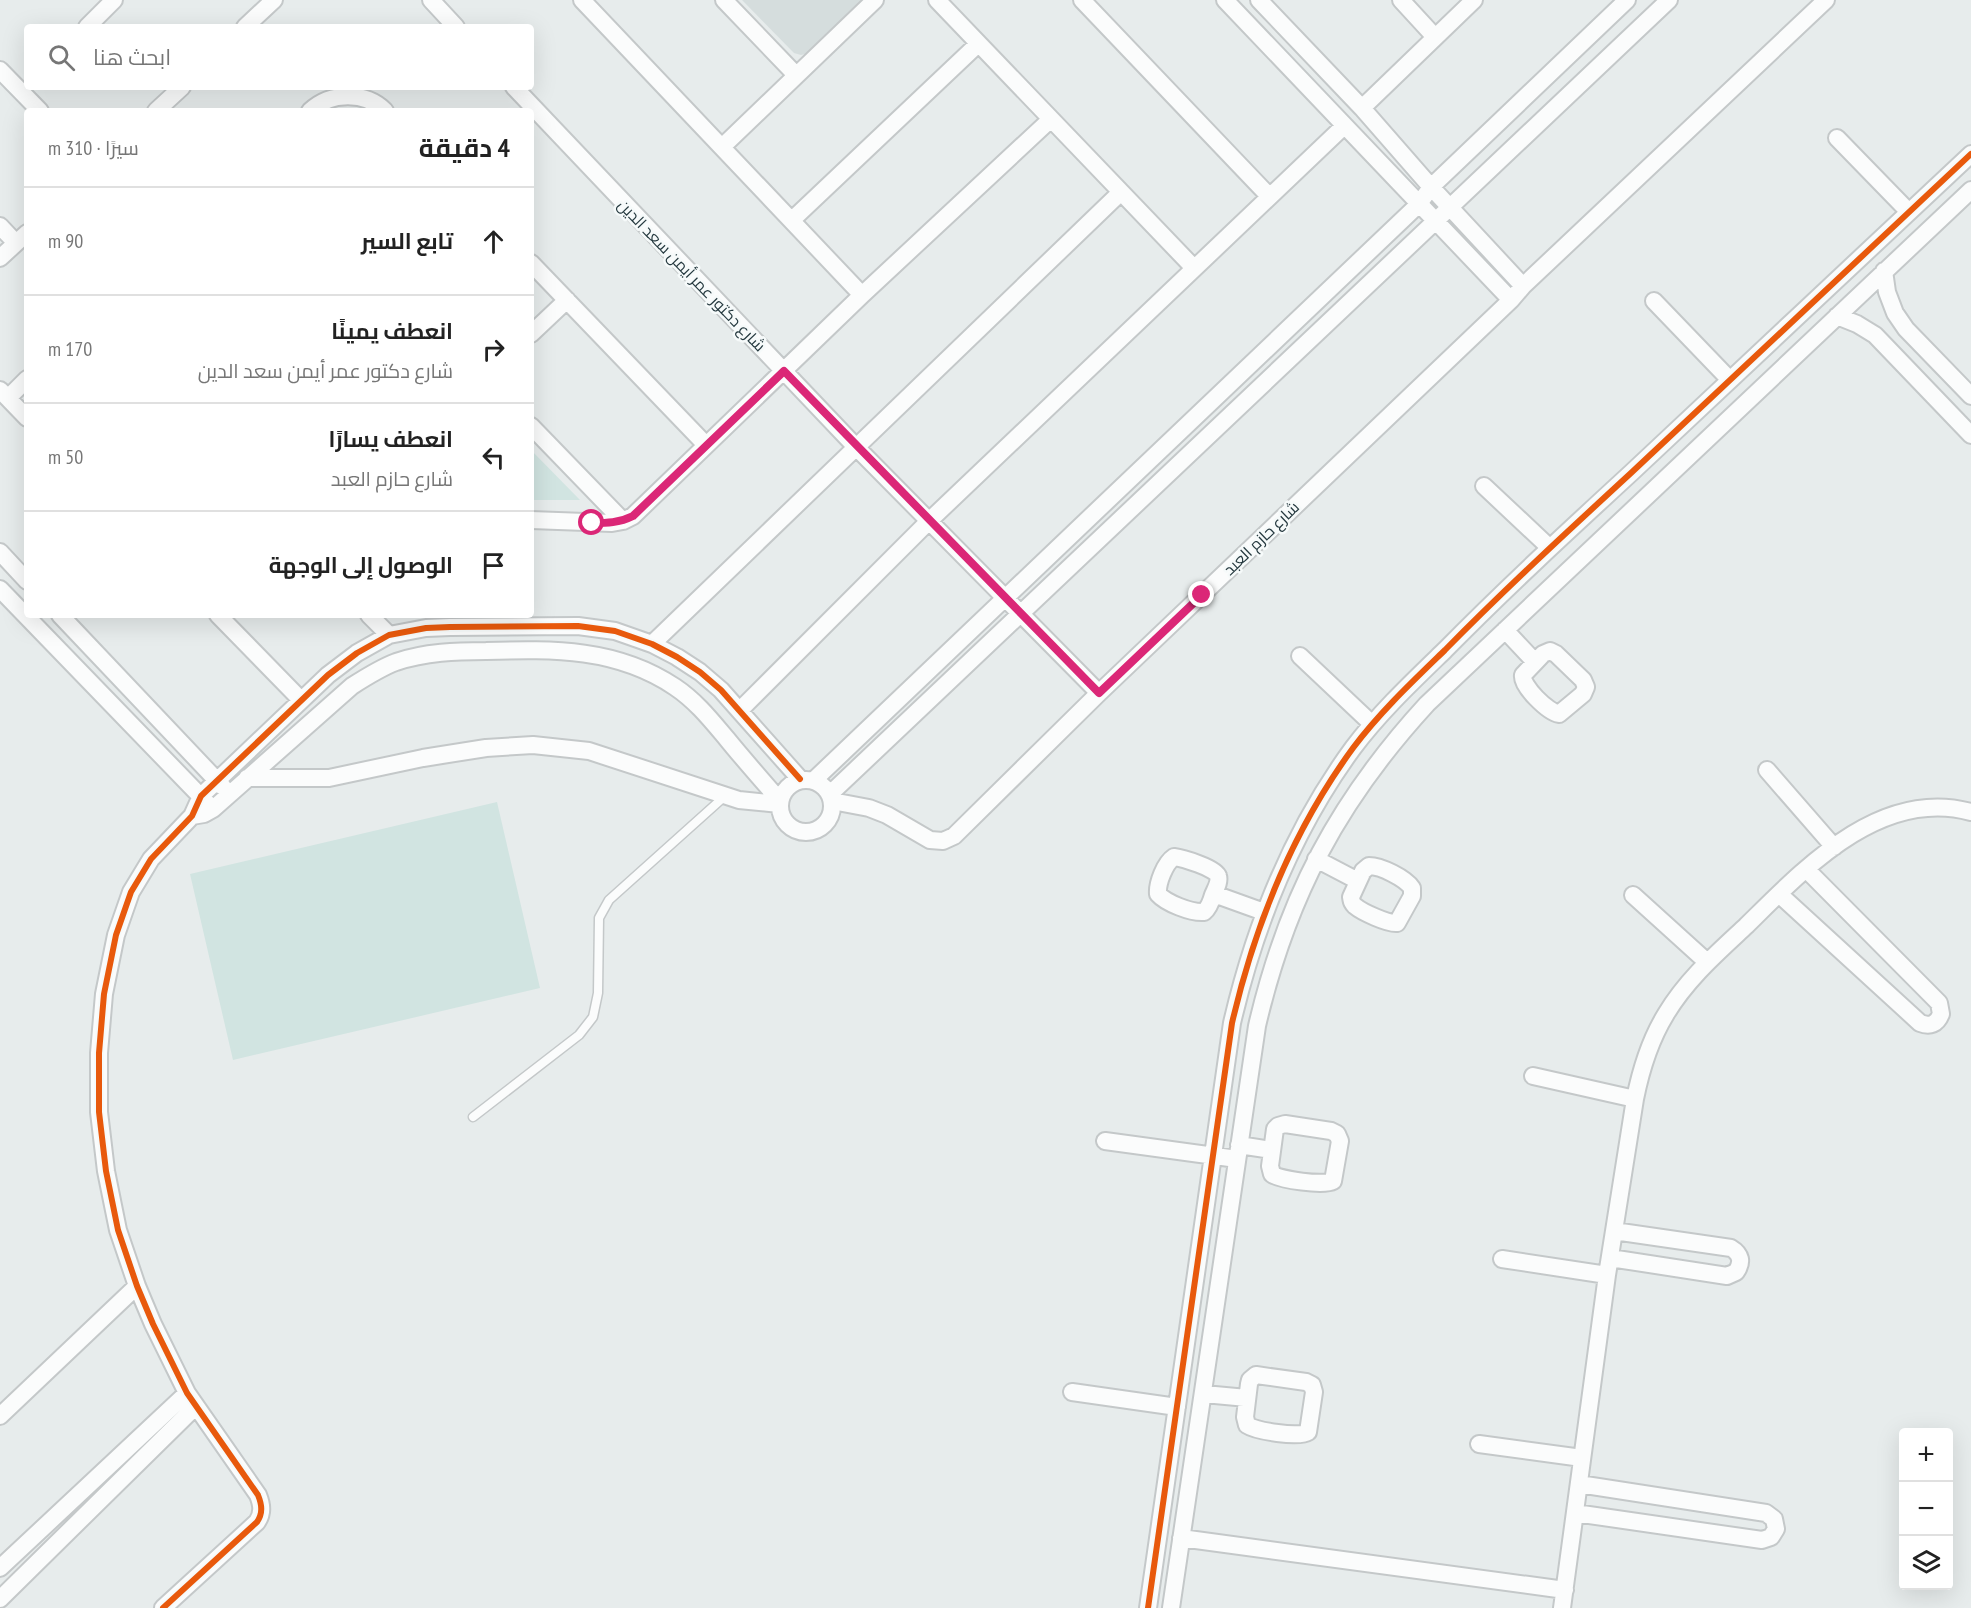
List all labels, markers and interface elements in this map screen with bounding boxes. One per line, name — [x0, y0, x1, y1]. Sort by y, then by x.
search box — [24, 24, 534, 90]
icon: search — [45, 41, 78, 74]
text: ابحث هنا — [93, 43, 171, 71]
text: 4 دقيقة — [419, 131, 510, 164]
text: سيرًا · 310 m — [48, 135, 139, 161]
street label: شارع دكتور عمر أيمن سعد الدين — [612, 195, 770, 357]
icon: ahead — [477, 225, 510, 258]
text: تابع السير — [361, 227, 453, 255]
text: 90 m — [48, 228, 83, 254]
text: انعطف يمينًا — [331, 317, 453, 345]
icon: right — [477, 333, 510, 366]
text: 170 m — [48, 336, 92, 362]
text: شارع دكتور عمر أيمن سعد الدين — [198, 358, 453, 384]
text: انعطف يسارًا — [329, 425, 453, 453]
icon: left — [477, 441, 510, 474]
text: 50 m — [48, 444, 83, 470]
text: شارع حازم العبد — [331, 466, 453, 492]
street label: شارع حازم العبد — [1219, 497, 1304, 581]
route start — [578, 509, 604, 535]
icon: arrive — [477, 549, 510, 582]
text: الوصول إلى الوجهة — [269, 551, 453, 579]
route end — [1188, 581, 1214, 607]
map controls — [1899, 1428, 1953, 1590]
button: + — [1899, 1428, 1953, 1482]
button: − — [1899, 1482, 1953, 1536]
button: layers — [1899, 1536, 1953, 1590]

